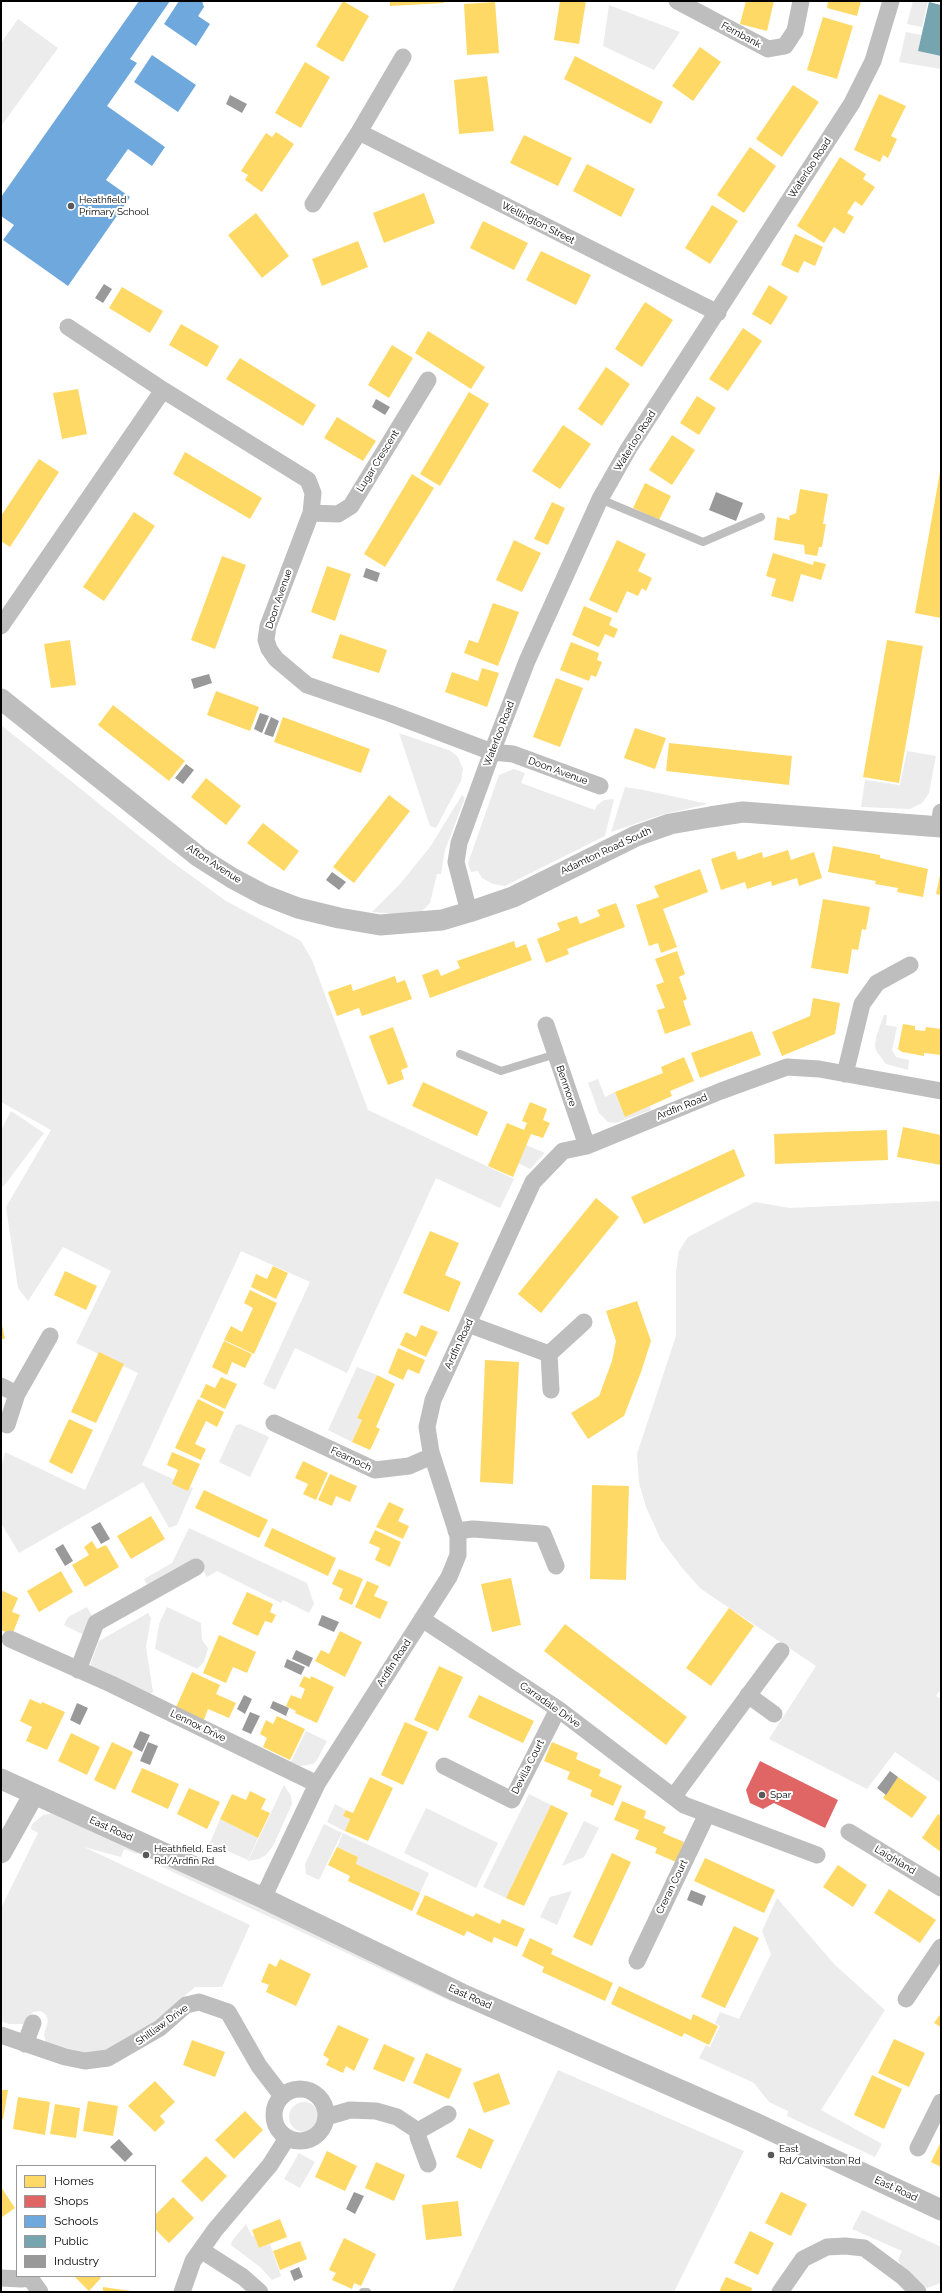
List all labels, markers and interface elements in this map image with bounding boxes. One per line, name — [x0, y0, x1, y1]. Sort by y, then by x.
street label: Fernbank — [719, 19, 763, 51]
street label: Waterloo Road — [786, 136, 834, 200]
place label: Heathfield Primary School — [79, 194, 149, 218]
street label: Wellington Street — [499, 199, 577, 247]
marker: Heathfield Primary School — [66, 201, 76, 211]
street label: Waterloo Road — [612, 409, 658, 473]
street label: Lugar Crescent — [354, 428, 402, 494]
street label: Doon Avenue — [263, 567, 295, 631]
street label: Waterloo Road — [481, 700, 517, 768]
street label: Doon Avenue — [527, 755, 589, 787]
street label: Adamton Road South — [559, 825, 653, 877]
street label: Afton Avenue — [184, 842, 244, 886]
street label: Benmore — [553, 1064, 579, 1108]
street label: Ardfin Road — [655, 1091, 709, 1123]
street label: Ardfin Road — [442, 1317, 476, 1371]
street label: Fearnoch — [329, 1444, 373, 1474]
street label: Ardfin Road — [374, 1637, 414, 1689]
street label: Carradale Drive — [517, 1680, 583, 1730]
street label: Lennox Drive — [168, 1707, 228, 1745]
street label: Devilla Court — [509, 1738, 547, 1796]
place label: Spar — [770, 1789, 791, 1801]
marker: Spar — [757, 1790, 767, 1800]
street label: East Road — [87, 1814, 135, 1844]
place label: Heathfield, East Rd/Ardfin Rd — [154, 1843, 226, 1866]
street label: Laighland — [872, 1843, 918, 1877]
marker: Heathfield, East Rd/Ardfin Rd — [141, 1850, 151, 1860]
street label: Creran Court — [654, 1858, 690, 1916]
street label: East Road — [446, 1982, 494, 2012]
street label: Shilliaw Drive — [134, 2002, 190, 2048]
place label: East Rd/Calvinston Rd — [779, 2143, 861, 2166]
marker: East Rd/Calvinston Rd — [766, 2150, 776, 2160]
legend — [16, 2165, 156, 2277]
text: Homes — [54, 2174, 94, 2188]
street label: East Road — [873, 2174, 919, 2204]
text: Shops — [54, 2194, 89, 2208]
text: Schools — [54, 2214, 98, 2228]
text: Public — [54, 2234, 88, 2248]
text: Industry — [54, 2254, 99, 2268]

